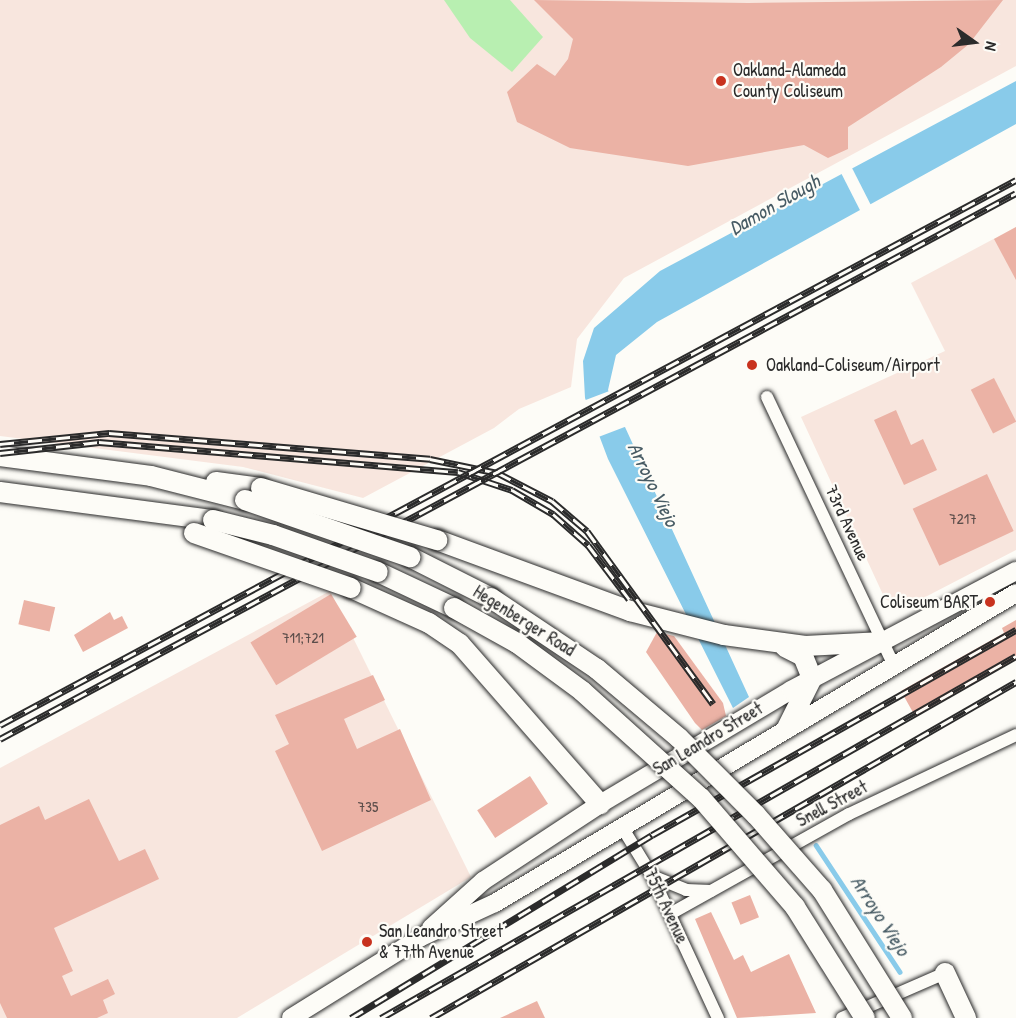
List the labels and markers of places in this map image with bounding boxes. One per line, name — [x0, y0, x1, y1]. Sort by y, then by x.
place label: Oakland-Alameda County Coliseum — [733, 60, 846, 103]
marker: Oakland-Alameda County Coliseum — [714, 74, 728, 88]
place label: Oakland-Coliseum/Airport — [766, 354, 940, 376]
marker: Oakland-Coliseum/Airport — [743, 356, 761, 374]
place label: Coliseum BART — [880, 591, 978, 613]
marker: Coliseum BART — [983, 595, 997, 609]
place label: San Leandro Street & 77th Avenue — [379, 921, 503, 964]
marker: San Leandro Street & 77th Avenue — [360, 935, 374, 949]

